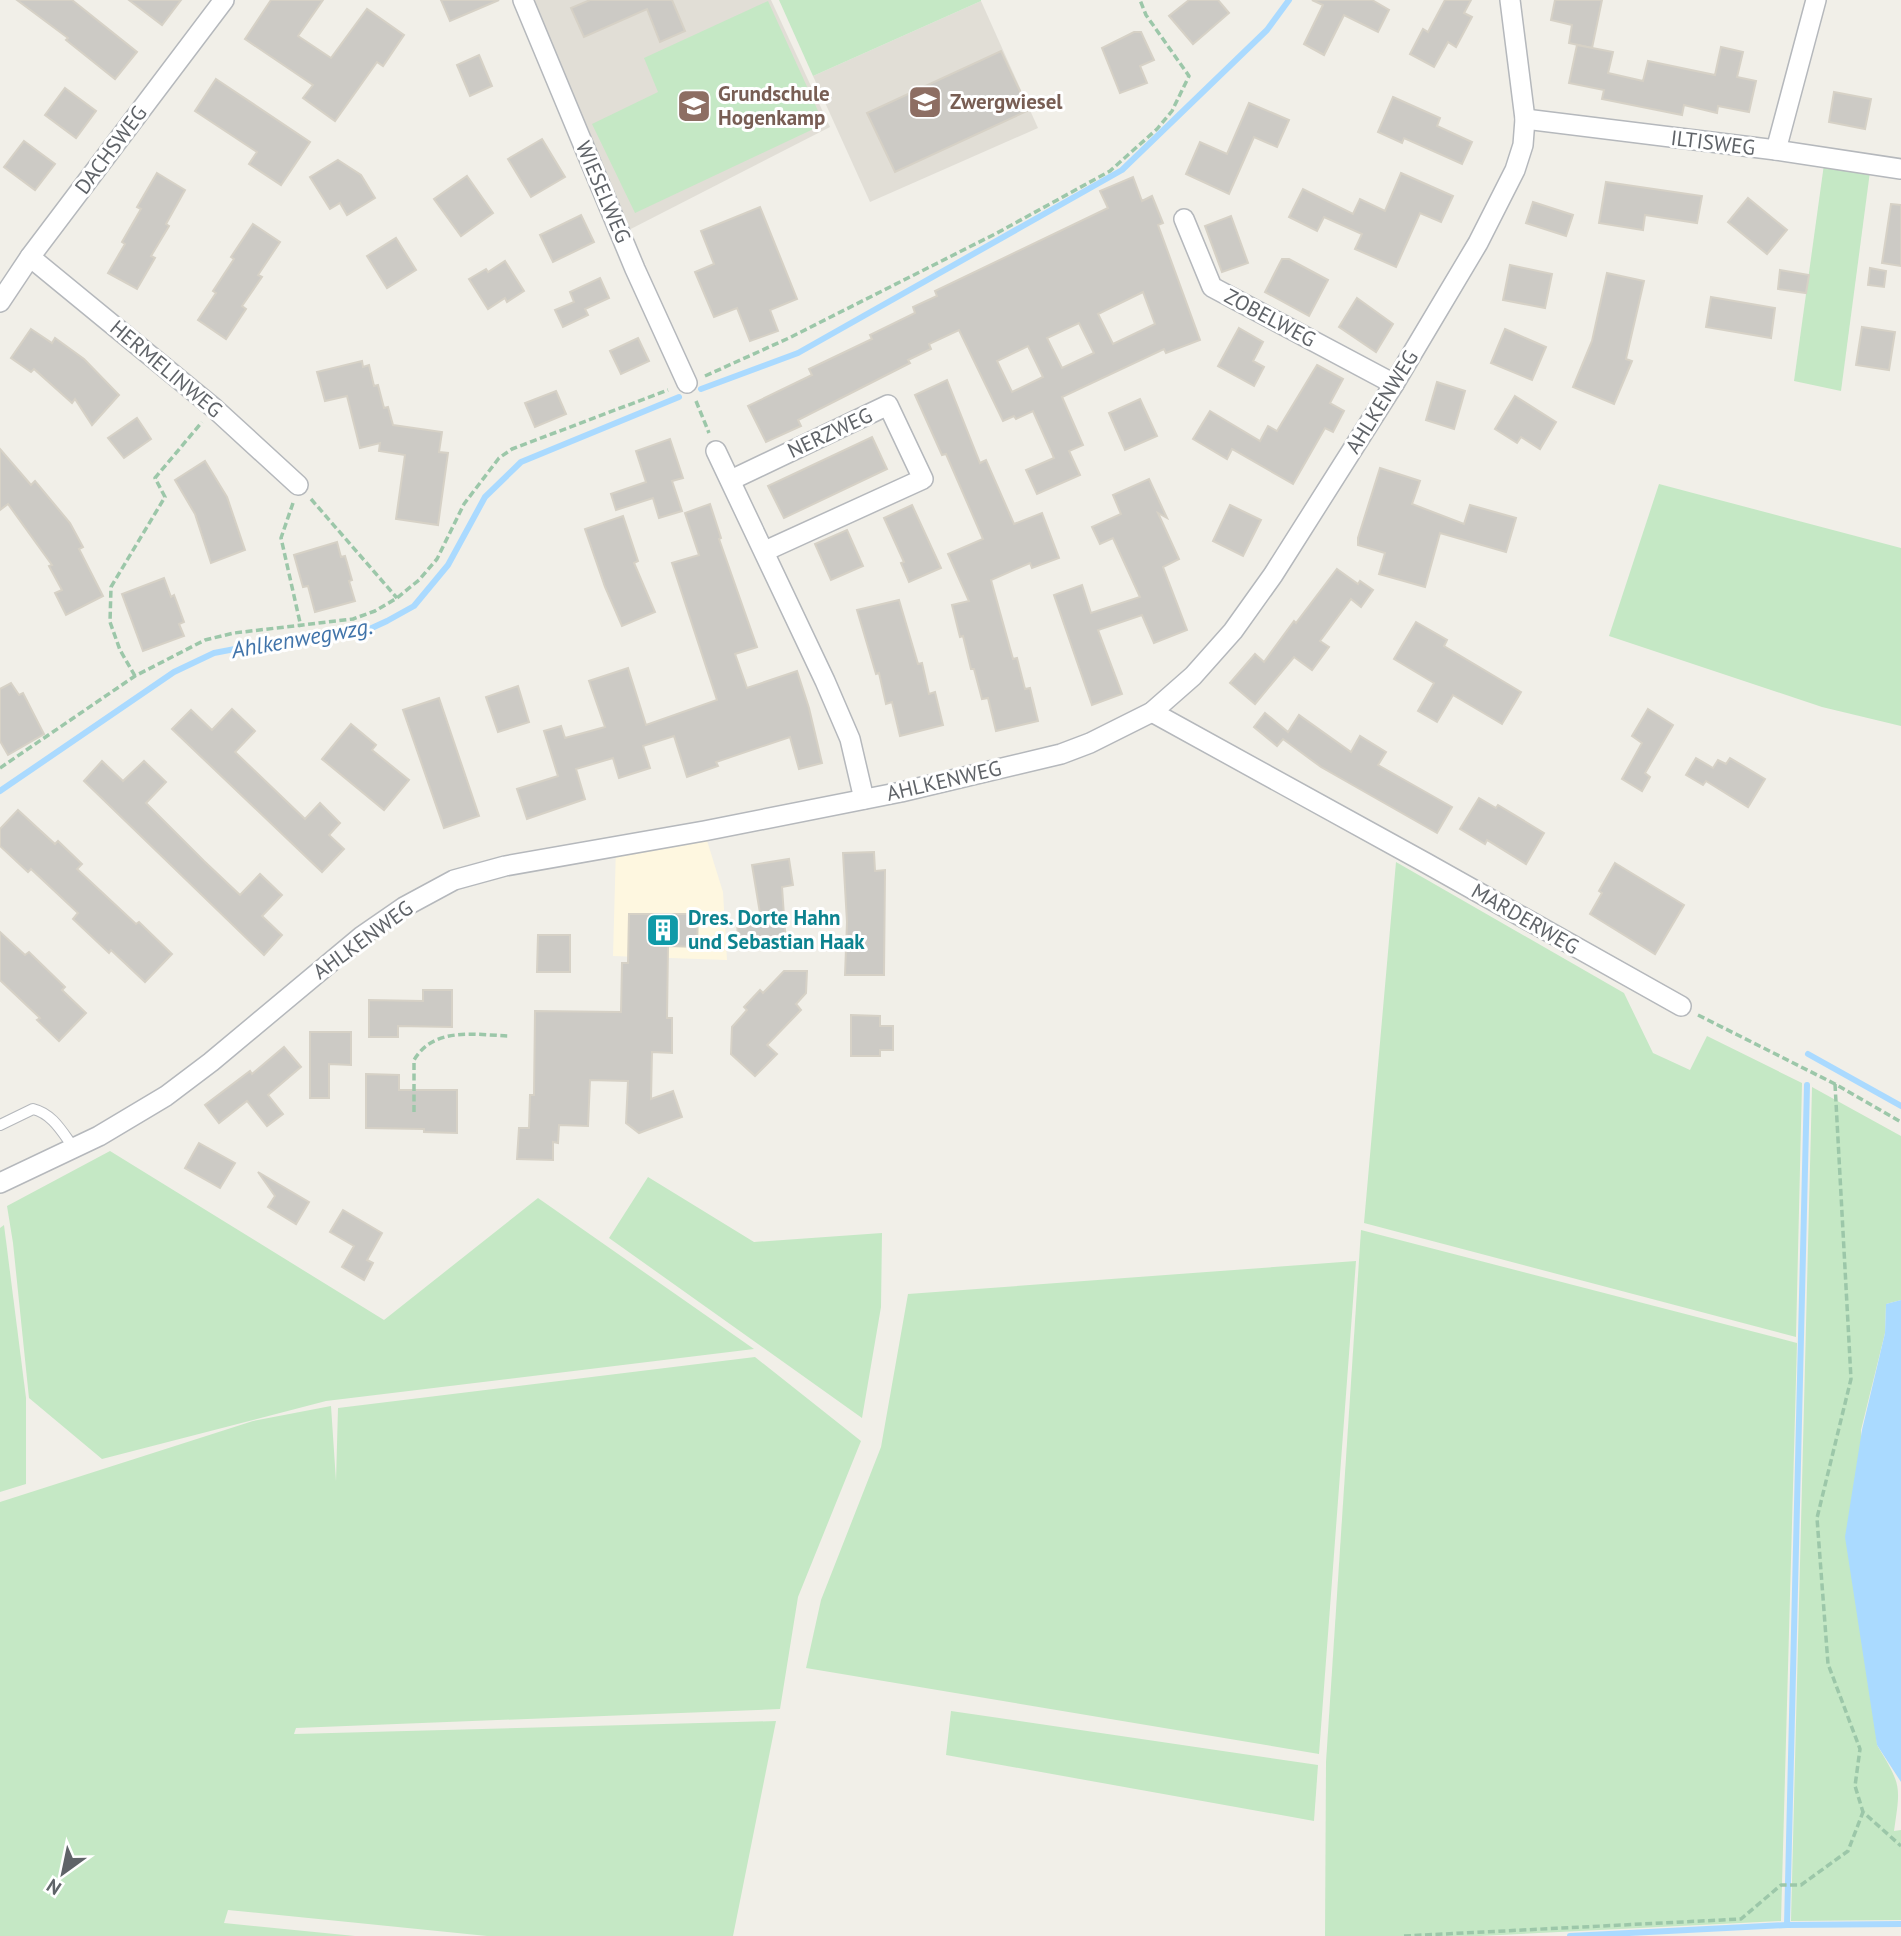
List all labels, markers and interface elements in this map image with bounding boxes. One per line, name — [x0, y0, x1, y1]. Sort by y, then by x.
place label: Grundschule Hogenkamp — [718, 80, 830, 131]
school or university icon: Zwergwiesel — [906, 83, 944, 121]
school or university icon: Grundschule Hogenkamp — [675, 87, 713, 125]
place label: Zwergwiesel — [950, 88, 1063, 115]
street label: DACHSWEG — [69, 100, 153, 199]
street label: ILTISWEG — [1669, 124, 1757, 161]
street label: WIESELWEG — [570, 137, 637, 247]
street label: ZOBELWEG — [1220, 282, 1321, 353]
street label: HERMELINWEG — [105, 314, 228, 423]
street label: AHLKENWEG — [1339, 345, 1424, 458]
street label: NERZWEG — [783, 401, 876, 464]
water label: Ahlkenwegwzg. — [228, 611, 375, 664]
street label: AHLKENWEG — [884, 754, 1004, 807]
street label: MARDERWEG — [1467, 877, 1584, 960]
street label: AHLKENWEG — [307, 894, 418, 985]
place label: Dres. Dorte Hahn und Sebastian Haak — [688, 904, 865, 955]
building icon: Dres. Dorte Hahn und Sebastian Haak — [644, 911, 682, 949]
north arrow — [28, 1838, 98, 1908]
text: N — [42, 1874, 66, 1901]

